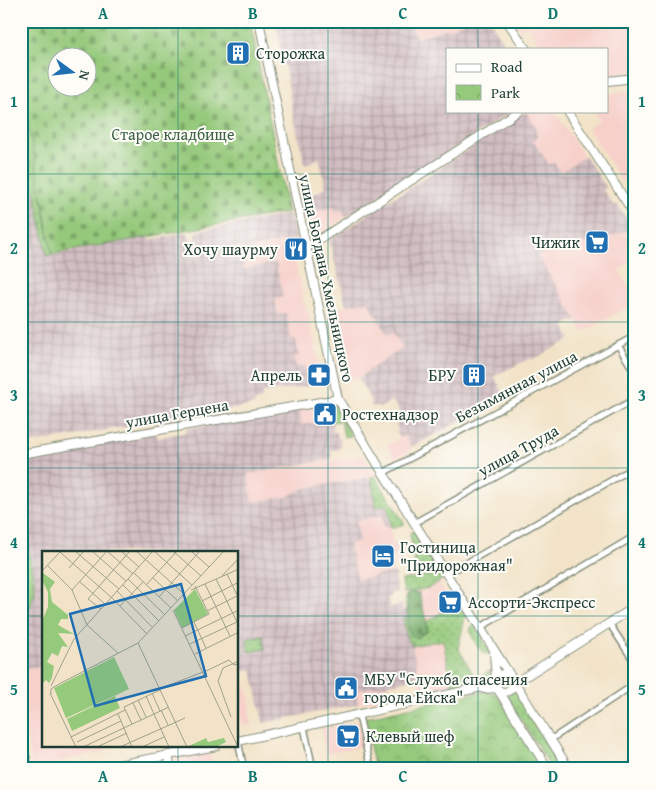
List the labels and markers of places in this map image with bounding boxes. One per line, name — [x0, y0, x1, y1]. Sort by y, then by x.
building icon: Сторожка — [225, 40, 251, 66]
place label: Сторожка — [256, 41, 325, 65]
supermarket icon: Чижик — [584, 229, 610, 255]
place label: Чижик — [531, 230, 581, 254]
restaurant icon: Хочу шаурму — [283, 236, 309, 262]
place label: Хочу шаурму — [184, 237, 278, 261]
pharmacy icon: Апрель — [306, 362, 332, 388]
building icon: БРУ — [461, 362, 487, 388]
place label: Апрель — [251, 363, 302, 387]
place label: БРУ — [429, 363, 456, 387]
public building icon: Ростехнадзор — [312, 401, 338, 427]
place label: Ростехнадзор — [342, 402, 439, 426]
place label: Гостиница "Придорожная" — [400, 535, 513, 577]
hotel icon: Гостиница "Придорожная" — [370, 543, 396, 569]
supermarket icon: Ассорти-Экспресс — [437, 589, 463, 615]
place label: Ассорти-Экспресс — [468, 590, 595, 614]
place label: МБУ "Служба спасения города Ейска" — [364, 667, 528, 709]
public building icon: МБУ "Служба спасения города Ейска" — [333, 675, 359, 701]
supermarket icon: Клевый шеф — [335, 723, 361, 749]
place label: Клевый шеф — [366, 724, 455, 748]

